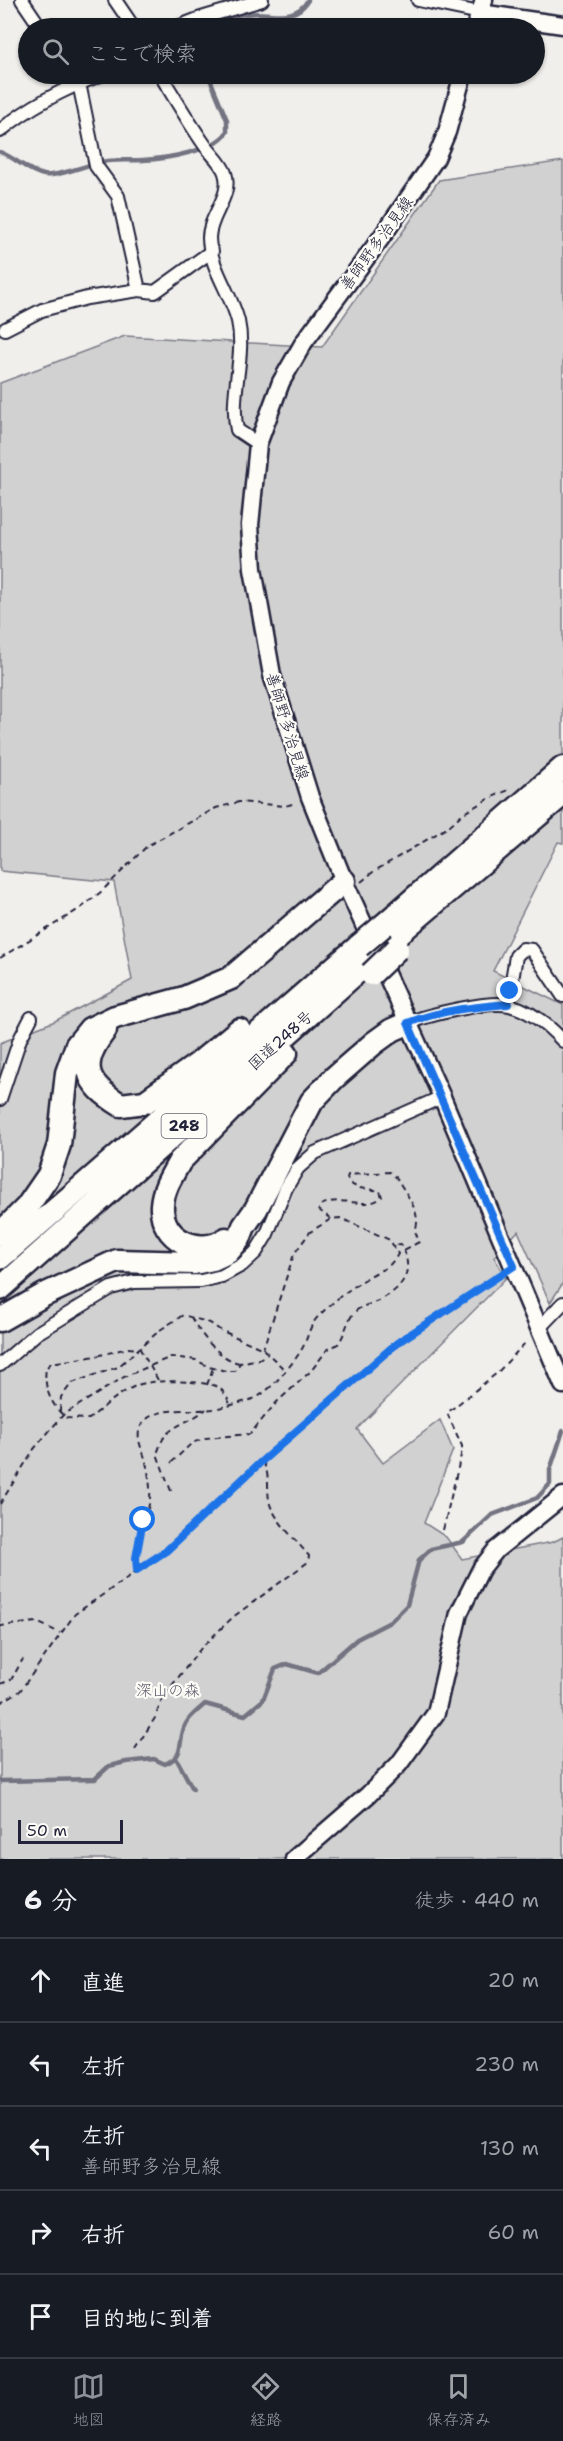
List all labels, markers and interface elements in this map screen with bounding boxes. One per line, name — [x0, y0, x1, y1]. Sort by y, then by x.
search box — [18, 18, 545, 84]
icon: search — [39, 35, 72, 68]
text: ここで検索 — [87, 39, 197, 68]
street label: 善師野多治見線 — [335, 192, 418, 295]
street label: 善師野多治見線 — [261, 670, 314, 783]
route end — [496, 977, 522, 1003]
street label: 国道248号 — [244, 1006, 317, 1075]
road number: 248 — [162, 1114, 207, 1138]
route start — [129, 1506, 155, 1532]
park label: 深山の森 — [136, 1680, 200, 1701]
scale bar — [18, 1817, 123, 1844]
text: 50 m — [27, 1820, 67, 1841]
text: 6 分 — [24, 1882, 77, 1917]
text: 徒歩 · 440 m — [414, 1887, 539, 1913]
icon: ahead — [24, 1964, 57, 1997]
text: 20 m — [488, 1967, 539, 1993]
text: 直進 — [81, 1968, 125, 1997]
icon: left — [24, 2048, 57, 2081]
text: 230 m — [474, 2051, 539, 2077]
text: 左折 — [81, 2052, 125, 2081]
text: 左折 — [81, 2121, 125, 2150]
icon: left — [24, 2132, 57, 2165]
text: 130 m — [480, 2135, 539, 2161]
text: 善師野多治見線 — [81, 2153, 221, 2179]
icon: right — [24, 2216, 57, 2249]
text: 60 m — [487, 2219, 539, 2245]
text: 右折 — [81, 2220, 125, 2249]
icon: arrive — [24, 2300, 57, 2333]
text: 目的地に到着 — [81, 2304, 213, 2333]
tab: 地図 — [72, 2370, 105, 2430]
tab: 経路 — [249, 2370, 282, 2430]
tab: 保存済み — [427, 2370, 491, 2430]

